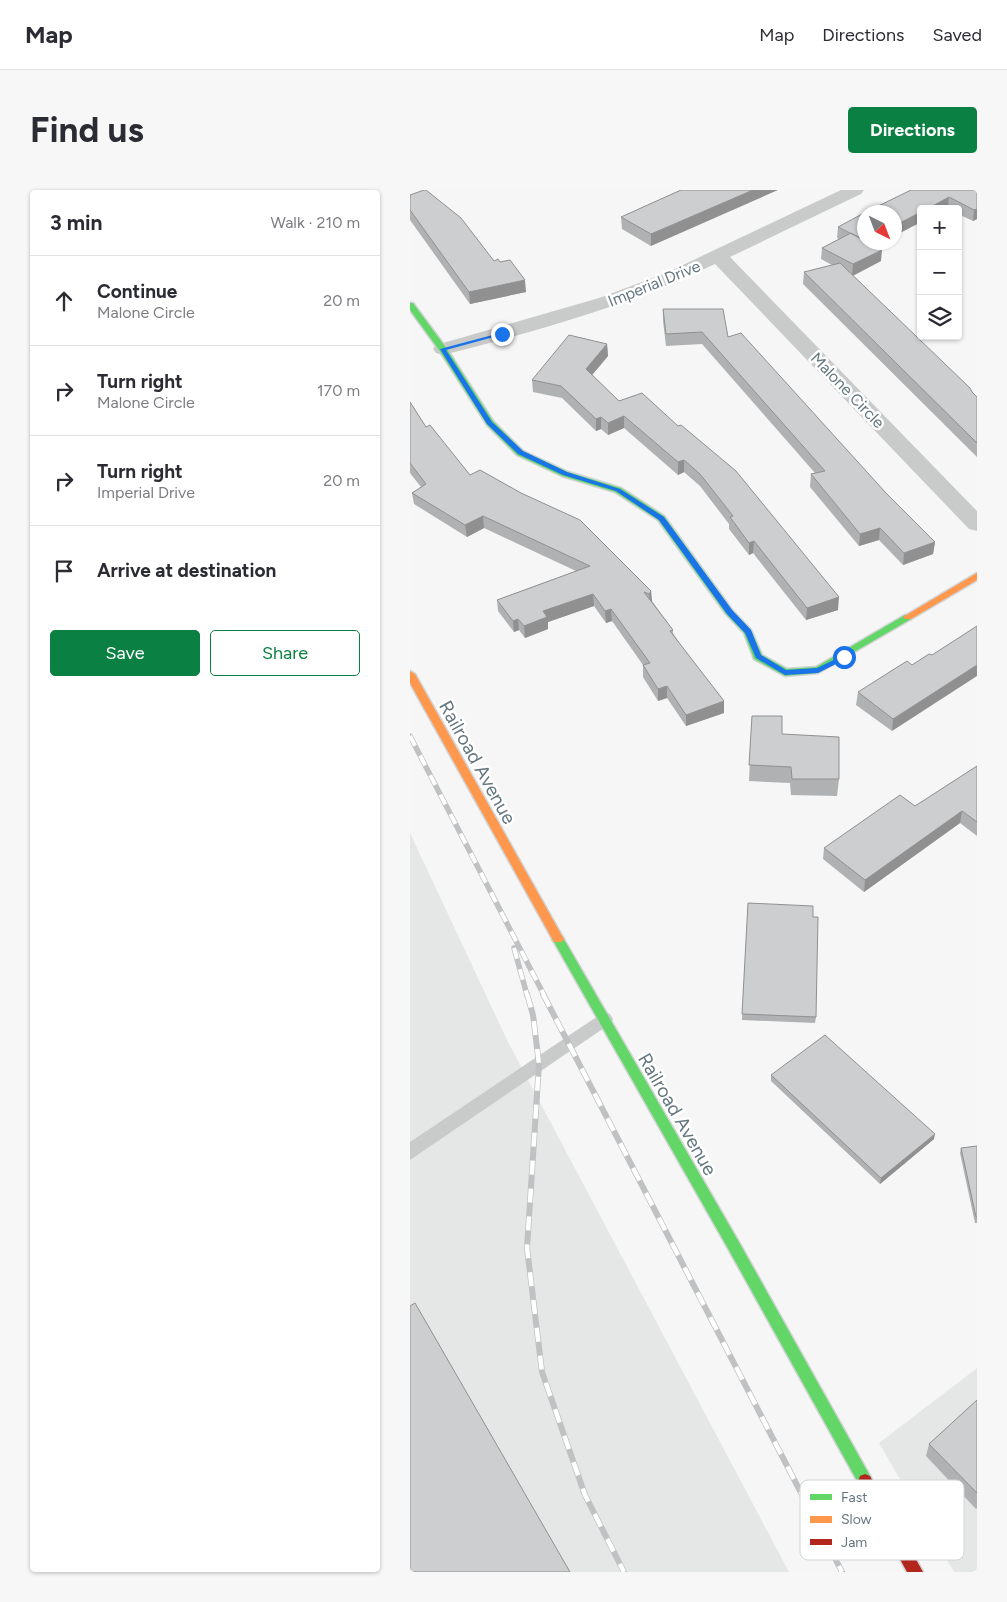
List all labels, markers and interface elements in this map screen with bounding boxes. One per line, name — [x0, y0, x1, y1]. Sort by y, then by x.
text: Map — [25, 20, 73, 49]
text: Map — [759, 24, 794, 46]
text: Directions — [822, 24, 904, 46]
text: Saved — [932, 24, 982, 46]
button: Directions — [848, 107, 977, 153]
text: Find us — [30, 109, 144, 151]
north arrow — [857, 205, 902, 250]
map controls — [917, 205, 962, 340]
button: + — [917, 205, 962, 250]
text: 3 min — [50, 210, 102, 235]
text: Walk · 210 m — [271, 213, 360, 232]
button: − — [917, 250, 962, 295]
street label: Imperial Drive — [605, 256, 703, 311]
text: Continue — [97, 280, 177, 303]
icon: ahead — [50, 287, 78, 315]
text: 20 m — [323, 291, 360, 310]
button: layers — [917, 295, 962, 340]
text: Malone Circle — [97, 303, 195, 322]
route end — [491, 323, 514, 346]
street label: Malone Circle — [807, 349, 889, 432]
text: Turn right — [97, 370, 183, 393]
icon: right — [50, 377, 78, 405]
text: 170 m — [317, 381, 360, 400]
text: Malone Circle — [97, 393, 195, 412]
text: Turn right — [97, 460, 183, 483]
icon: right — [50, 467, 78, 495]
text: 20 m — [323, 471, 360, 490]
text: Imperial Drive — [97, 483, 195, 502]
icon: arrive — [50, 557, 78, 585]
text: Arrive at destination — [97, 559, 276, 582]
button: Save — [50, 630, 200, 676]
button: Share — [210, 630, 360, 676]
route start — [833, 646, 856, 669]
street label: Railroad Avenue — [434, 697, 521, 828]
street label: Railroad Avenue — [633, 1049, 722, 1179]
legend — [800, 1480, 964, 1560]
text: Fast — [841, 1489, 867, 1506]
text: Slow — [841, 1511, 872, 1528]
text: Jam — [841, 1534, 867, 1551]

